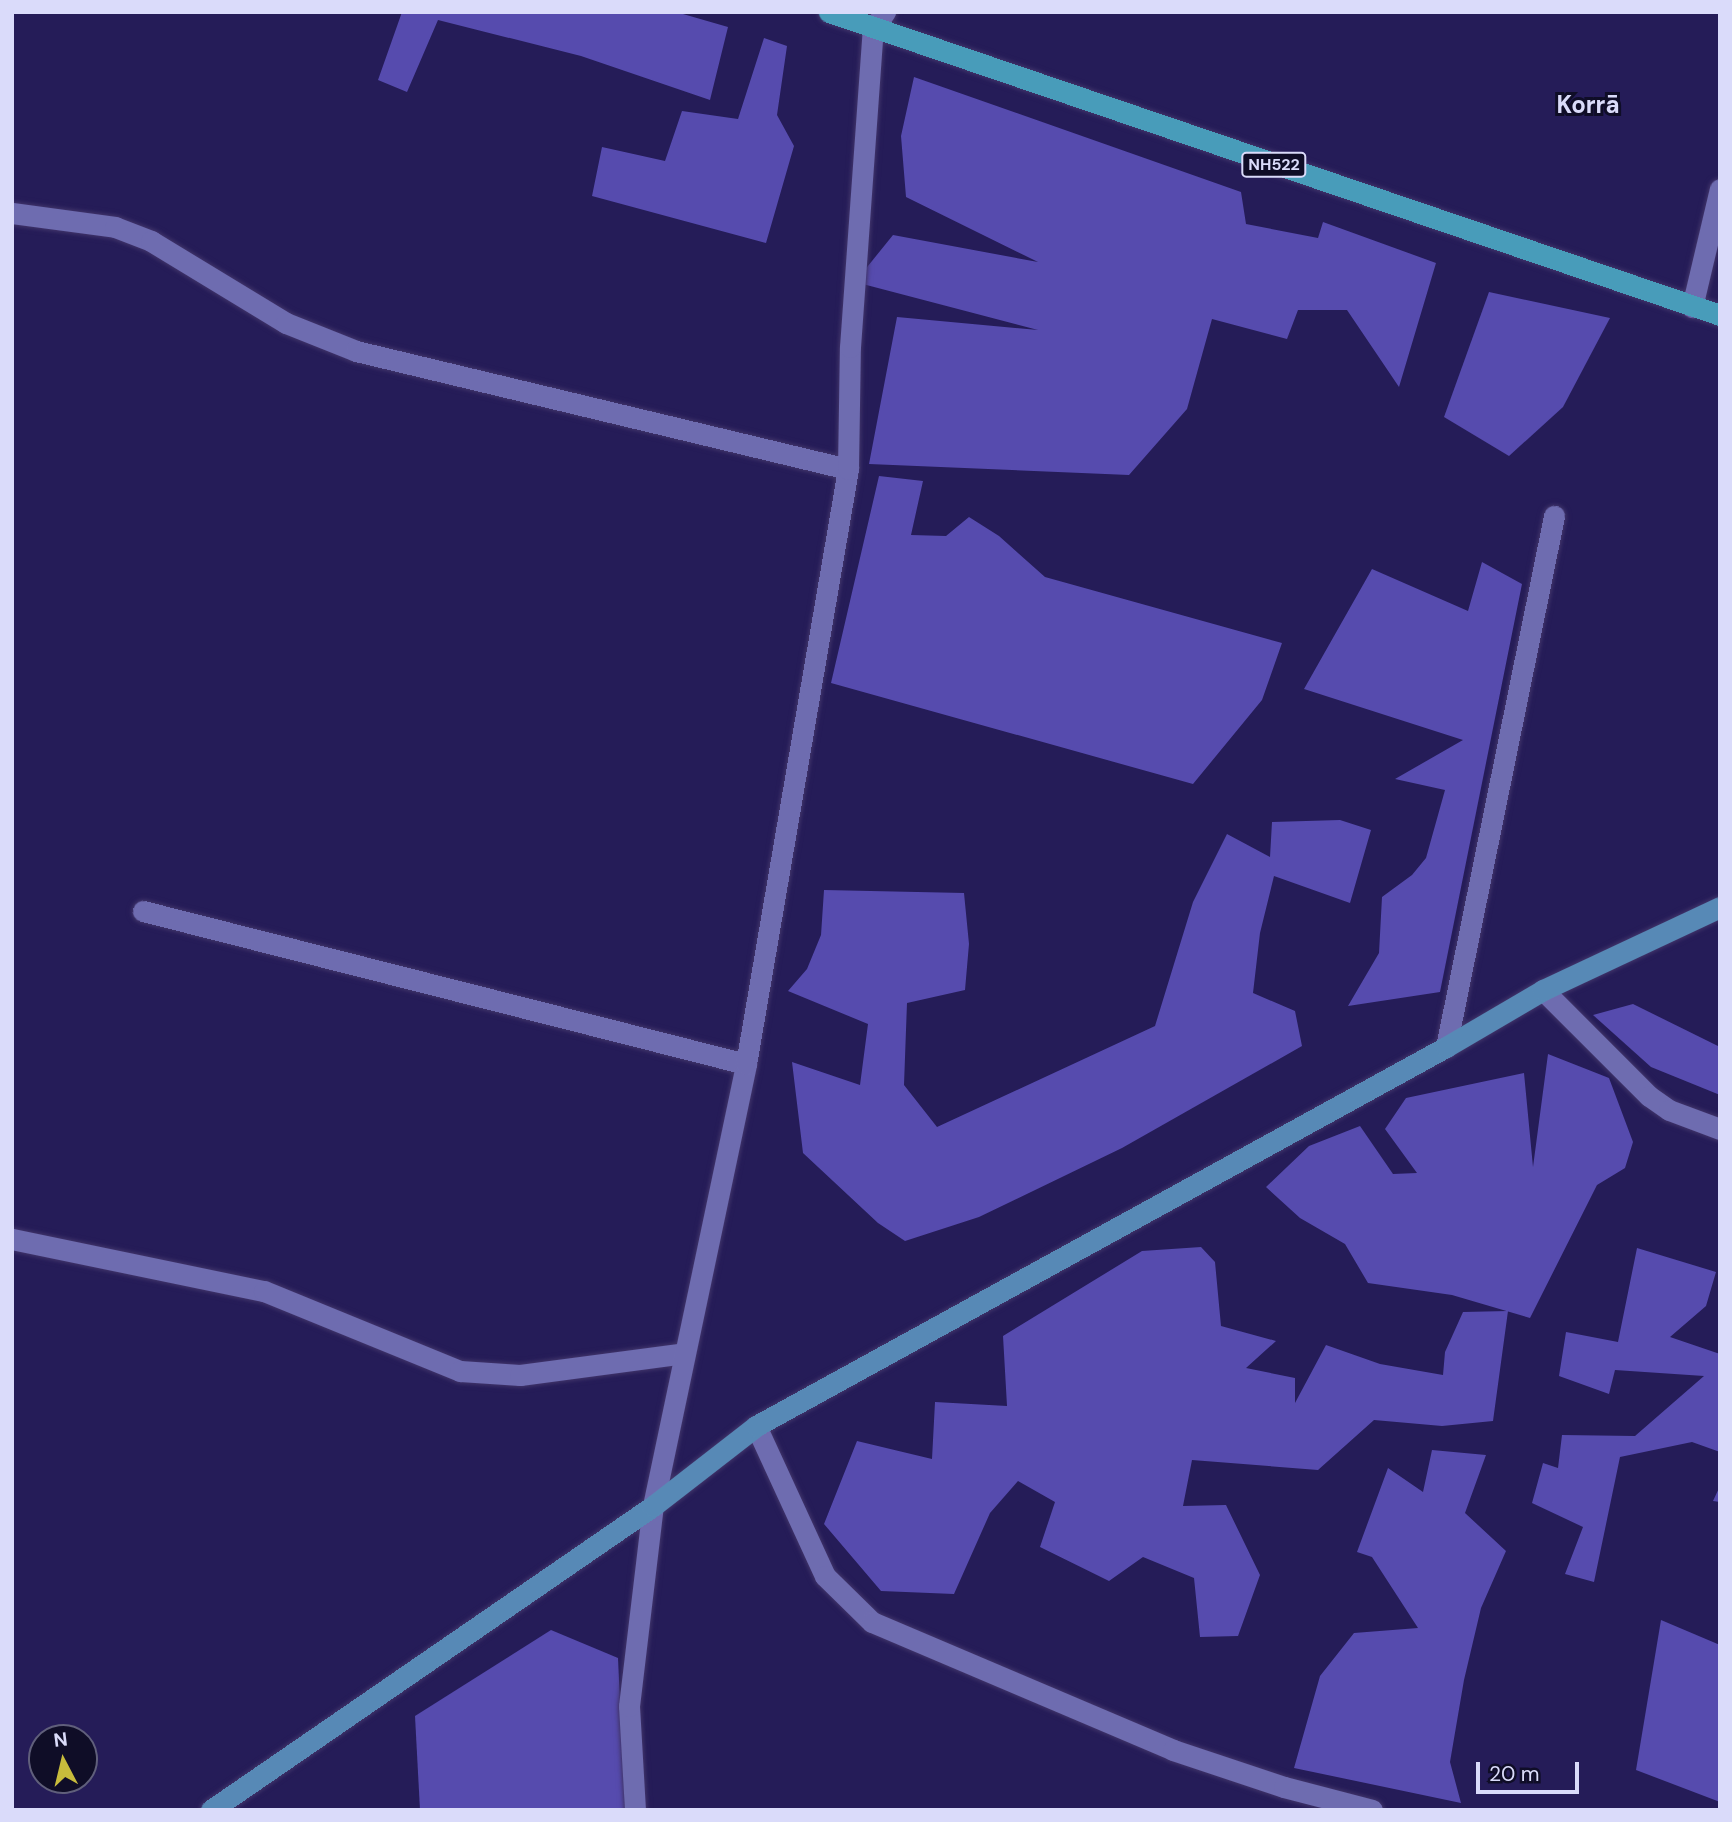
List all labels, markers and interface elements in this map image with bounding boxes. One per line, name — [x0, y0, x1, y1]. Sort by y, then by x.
district label: Korrā — [1557, 91, 1619, 119]
road number: NH522 — [1241, 153, 1307, 178]
north arrow — [28, 1724, 98, 1794]
text: N — [52, 1726, 69, 1753]
scale bar — [1480, 1748, 1583, 1792]
text: 20 m — [1489, 1760, 1540, 1788]

